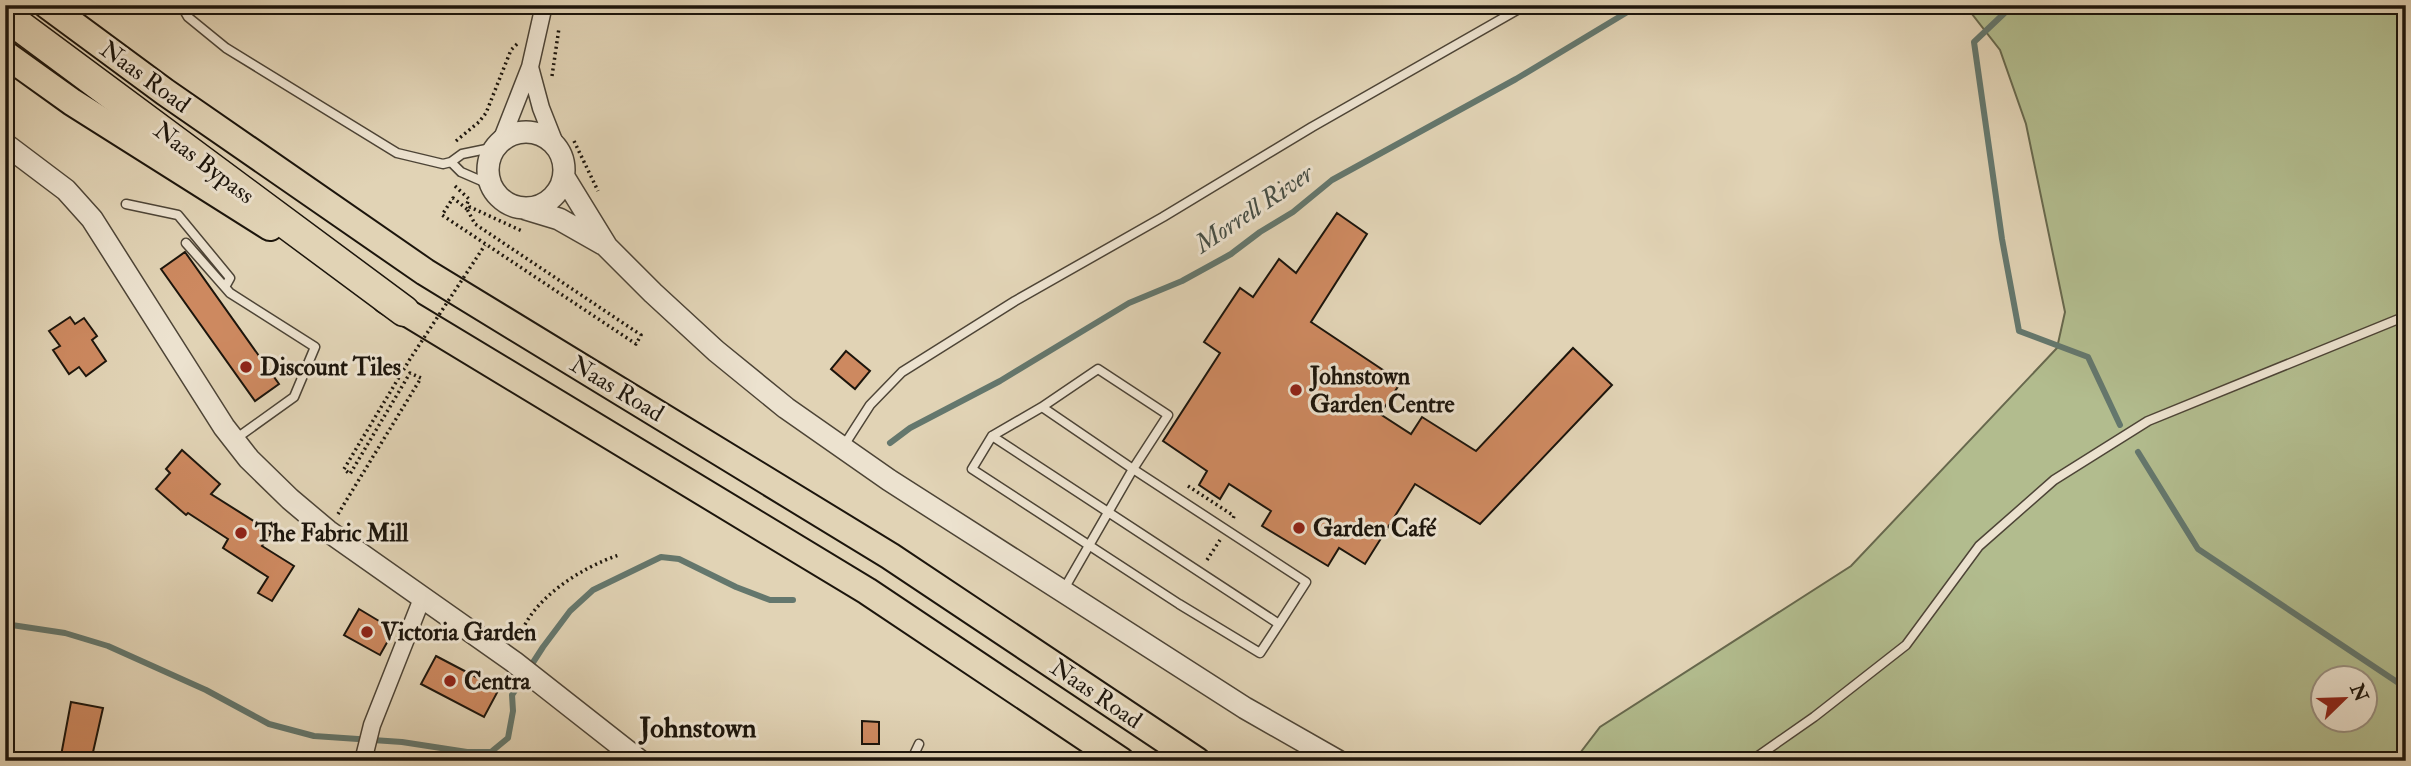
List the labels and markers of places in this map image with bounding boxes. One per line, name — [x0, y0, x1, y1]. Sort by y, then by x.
place label: Discount Tiles — [260, 352, 401, 383]
marker: Discount Tiles — [238, 359, 254, 375]
place label: Johnstown Garden Centre — [1309, 361, 1455, 420]
marker: Johnstown Garden Centre — [1288, 382, 1304, 398]
place label: Garden Café — [1313, 513, 1437, 544]
place label: The Fabric Mill — [254, 518, 409, 549]
marker: Garden Café — [1291, 520, 1307, 536]
marker: The Fabric Mill — [233, 525, 249, 541]
place label: Victoria Garden — [380, 617, 537, 648]
marker: Victoria Garden — [359, 624, 375, 640]
place label: Centra — [464, 666, 532, 697]
marker: Centra — [442, 673, 458, 689]

